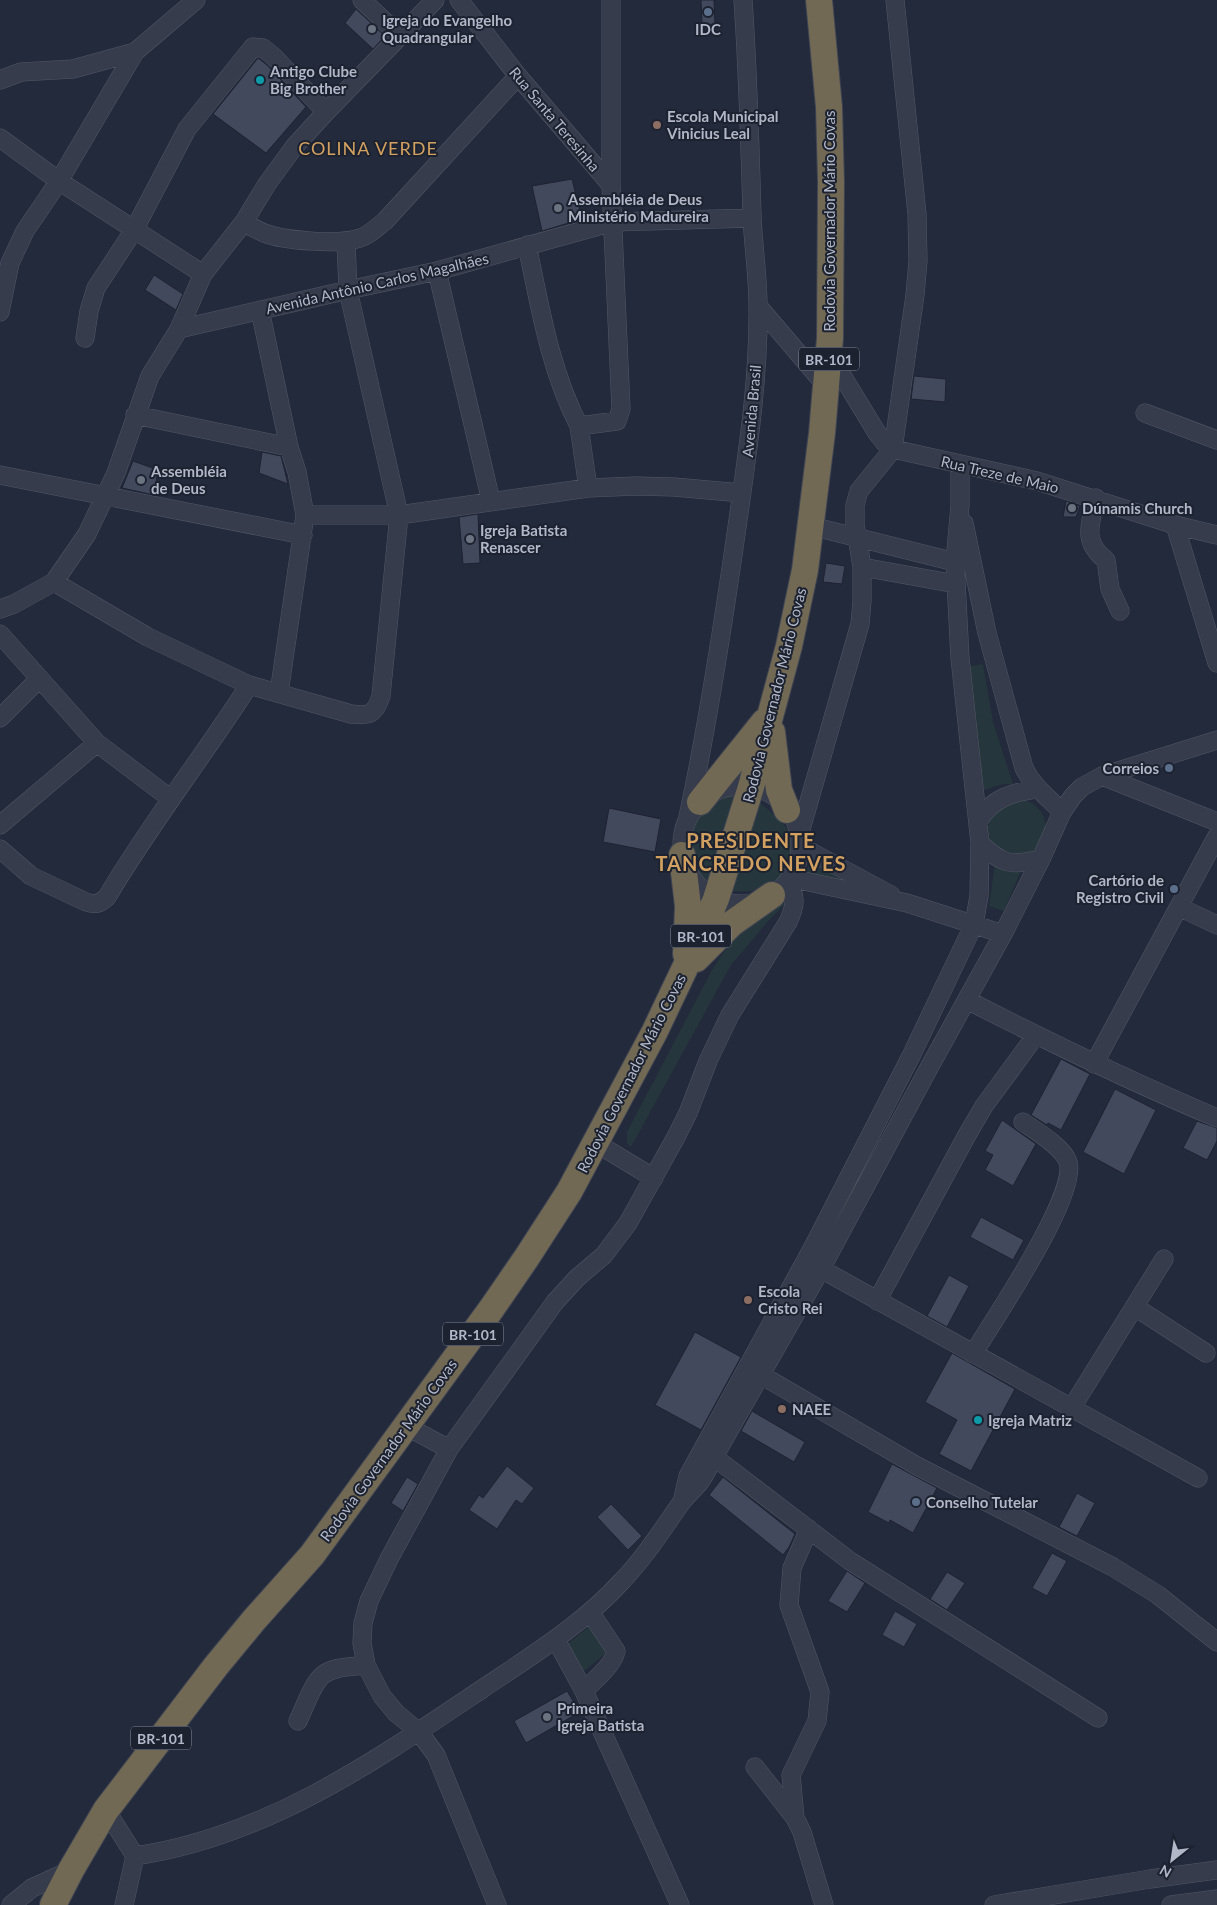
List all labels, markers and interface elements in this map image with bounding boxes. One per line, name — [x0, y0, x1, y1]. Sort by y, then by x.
marker: IDC — [702, 6, 714, 18]
place label: Igreja do Evangelho Quadrangular — [382, 11, 512, 46]
place label: IDC — [695, 20, 721, 38]
marker: Igreja do Evangelho Quadrangular — [366, 23, 378, 35]
place label: Antigo Clube Big Brother — [269, 62, 357, 97]
street label: Rua Santa Teresinha — [506, 63, 604, 175]
marker: Antigo Clube Big Brother — [254, 74, 266, 86]
place label: Escola Municipal Vinicius Leal — [666, 107, 778, 142]
street label: Rodovia Governador Mário Covas — [820, 111, 838, 331]
marker: Escola Municipal Vinicius Leal — [651, 119, 663, 131]
district label: COLINA VERDE — [298, 137, 438, 159]
place label: Assembléia de Deus Ministério Madureira — [567, 190, 709, 225]
marker: Assembléia de Deus Ministério Madureira — [552, 202, 564, 214]
street label: Avenida Antônio Carlos Magalhães — [264, 249, 490, 317]
road number: BR-101 — [799, 348, 859, 370]
street label: Avenida Brasil — [738, 364, 764, 458]
street label: Rua Treze de Maio — [939, 452, 1061, 496]
place label: Assembléia de Deus — [150, 462, 227, 497]
marker: Assembléia de Deus — [135, 474, 147, 486]
place label: Dúnamis Church — [1082, 499, 1192, 517]
marker: Dúnamis Church — [1066, 502, 1078, 514]
place label: Igreja Batista Renascer — [480, 521, 567, 556]
marker: Igreja Batista Renascer — [464, 533, 476, 545]
street label: Rodovia Governador Mário Covas — [739, 586, 809, 804]
place label: Correios — [1103, 759, 1159, 777]
marker: Correios — [1163, 762, 1175, 774]
district label: PRESIDENTE TANCREDO NEVES — [656, 828, 846, 875]
place label: Cartório de Registro Civil — [1076, 871, 1164, 906]
marker: Cartório de Registro Civil — [1168, 883, 1180, 895]
road number: BR-101 — [671, 924, 731, 948]
street label: Rodovia Governador Mário Covas — [573, 971, 689, 1175]
place label: Escola Cristo Rei — [758, 1282, 823, 1317]
marker: Escola Cristo Rei — [742, 1294, 754, 1306]
road number: BR-101 — [443, 1322, 503, 1346]
street label: Rodovia Governador Mário Covas — [316, 1355, 460, 1545]
place label: NAEE — [792, 1400, 832, 1418]
marker: NAEE — [776, 1403, 788, 1415]
place label: Igreja Matriz — [988, 1411, 1072, 1429]
marker: Igreja Matriz — [972, 1414, 984, 1426]
place label: Conselho Tutelar — [926, 1493, 1038, 1511]
marker: Conselho Tutelar — [910, 1496, 922, 1508]
place label: Primeira Igreja Batista — [557, 1699, 644, 1734]
marker: Primeira Igreja Batista — [541, 1711, 553, 1723]
road number: BR-101 — [131, 1726, 191, 1750]
north arrow — [1147, 1835, 1197, 1885]
text: N — [1156, 1862, 1174, 1882]

